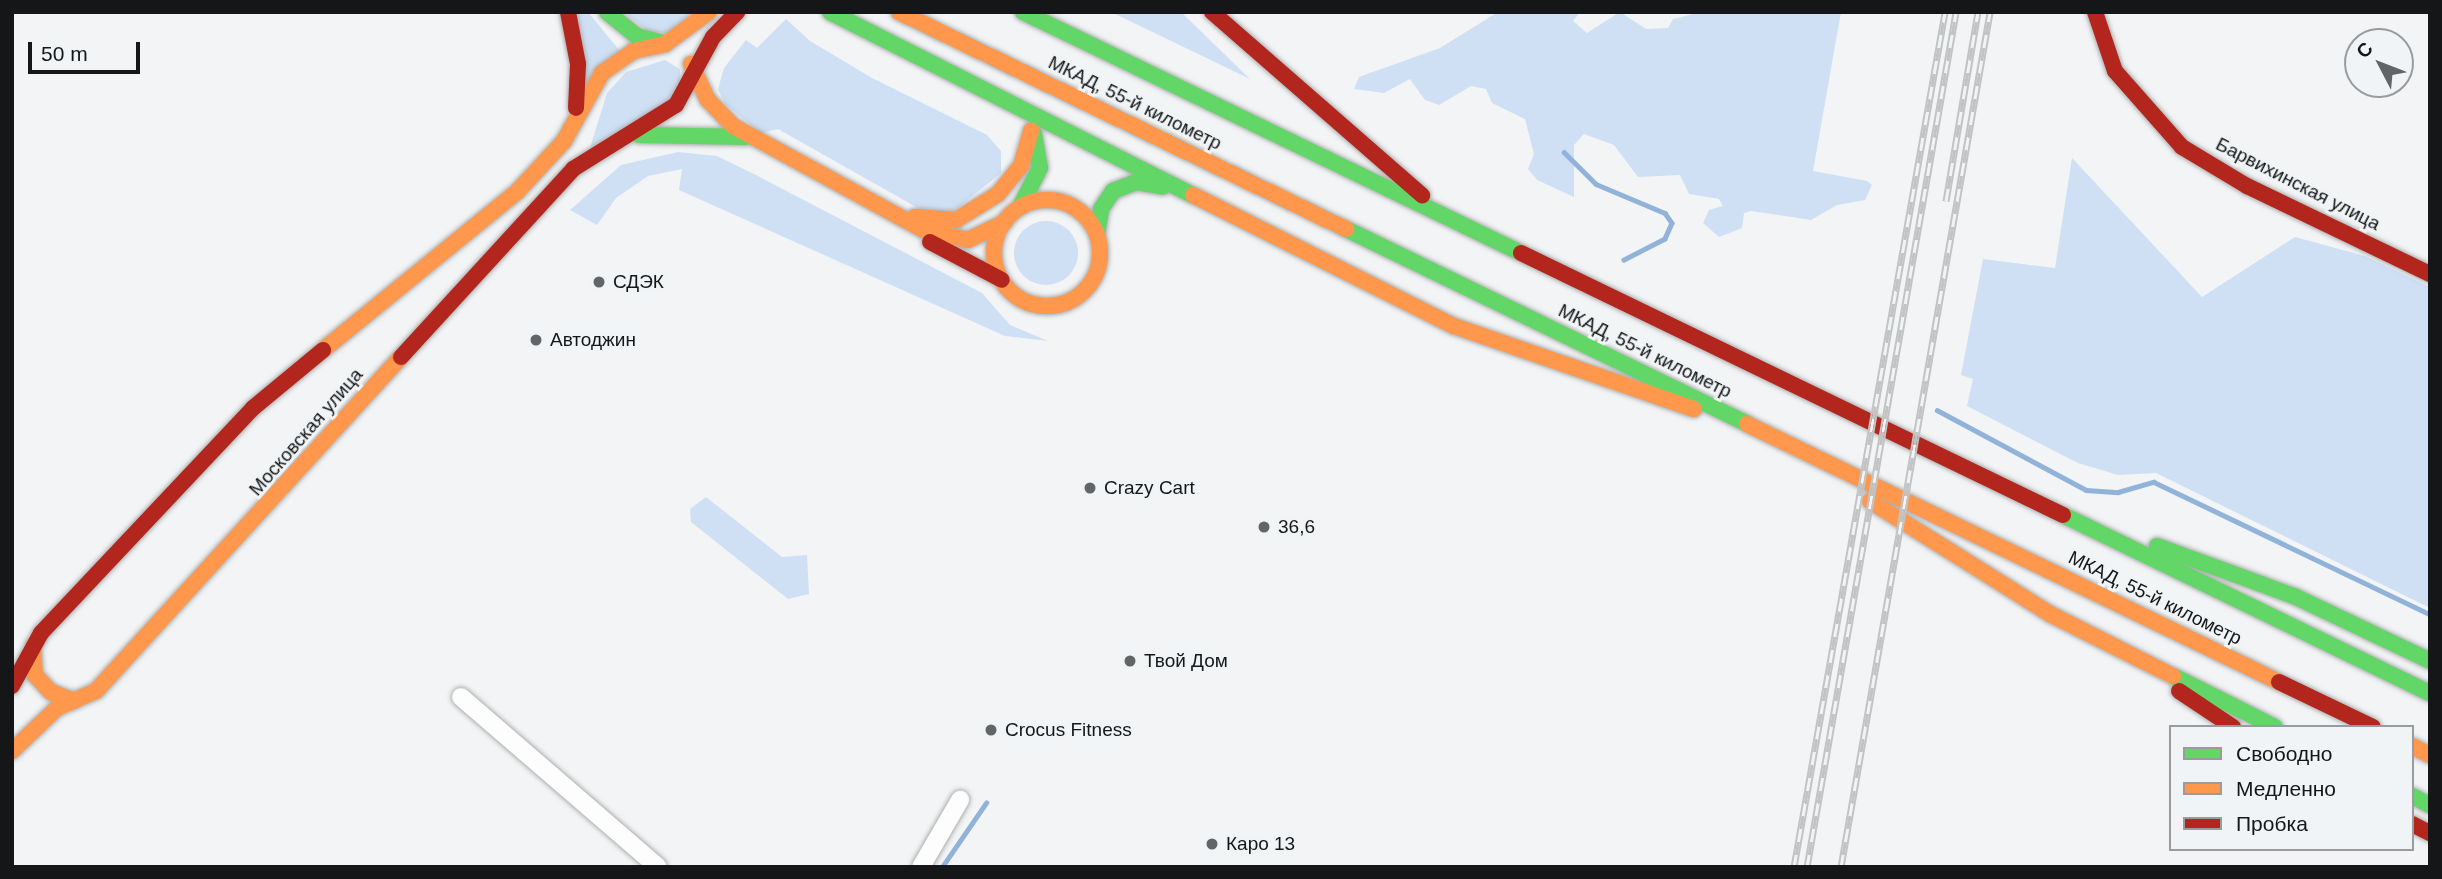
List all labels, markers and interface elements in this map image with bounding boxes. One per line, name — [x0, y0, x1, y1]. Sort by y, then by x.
scale bar — [32, 28, 144, 72]
north arrow — [2344, 28, 2414, 98]
text: С — [2352, 38, 2377, 62]
text: 50 m — [41, 42, 88, 65]
street label: МКАД, 55-й километр — [1045, 51, 1225, 155]
street label: Барвихинская улица — [2212, 133, 2384, 235]
place label: СДЭК — [613, 271, 664, 293]
marker: СДЭК — [591, 274, 607, 290]
street label: МКАД, 55-й километр — [1555, 299, 1735, 403]
place label: Автоджин — [550, 329, 636, 351]
marker: Автоджин — [528, 332, 544, 348]
street label: Московская улица — [244, 364, 368, 500]
place label: Crazy Cart — [1104, 477, 1195, 499]
marker: Crazy Cart — [1082, 480, 1098, 496]
place label: 36,6 — [1278, 516, 1315, 538]
marker: 36,6 — [1256, 519, 1272, 535]
street label: МКАД, 55-й километр — [2065, 546, 2245, 650]
place label: Твой Дом — [1144, 650, 1228, 672]
marker: Твой Дом — [1122, 653, 1138, 669]
place label: Crocus Fitness — [1005, 719, 1132, 741]
marker: Crocus Fitness — [983, 722, 999, 738]
legend — [2169, 725, 2414, 851]
text: Свободно — [2236, 742, 2333, 765]
text: Медленно — [2236, 777, 2336, 800]
text: Пробка — [2236, 812, 2308, 835]
place label: Каро 13 — [1226, 833, 1295, 855]
marker: Каро 13 — [1204, 836, 1220, 852]

